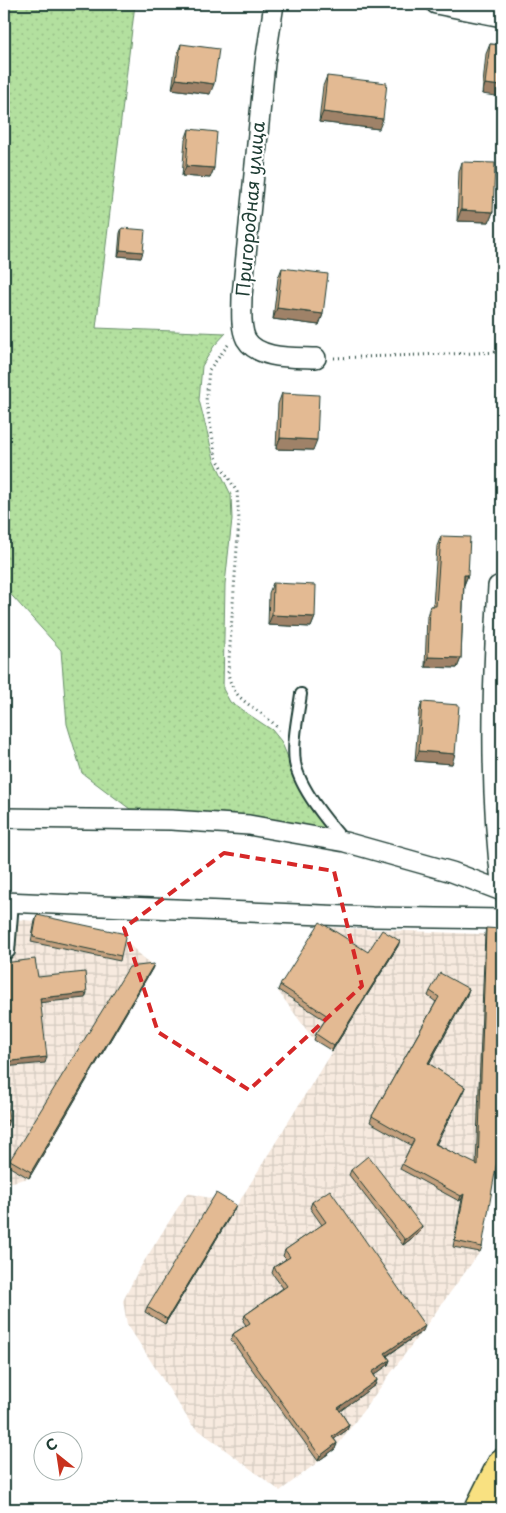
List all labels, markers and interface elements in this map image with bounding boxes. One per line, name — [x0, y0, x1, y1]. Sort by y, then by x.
street label: Пригородная улица — [228, 119, 271, 298]
north arrow — [32, 1430, 82, 1480]
text: С — [41, 1433, 61, 1456]

